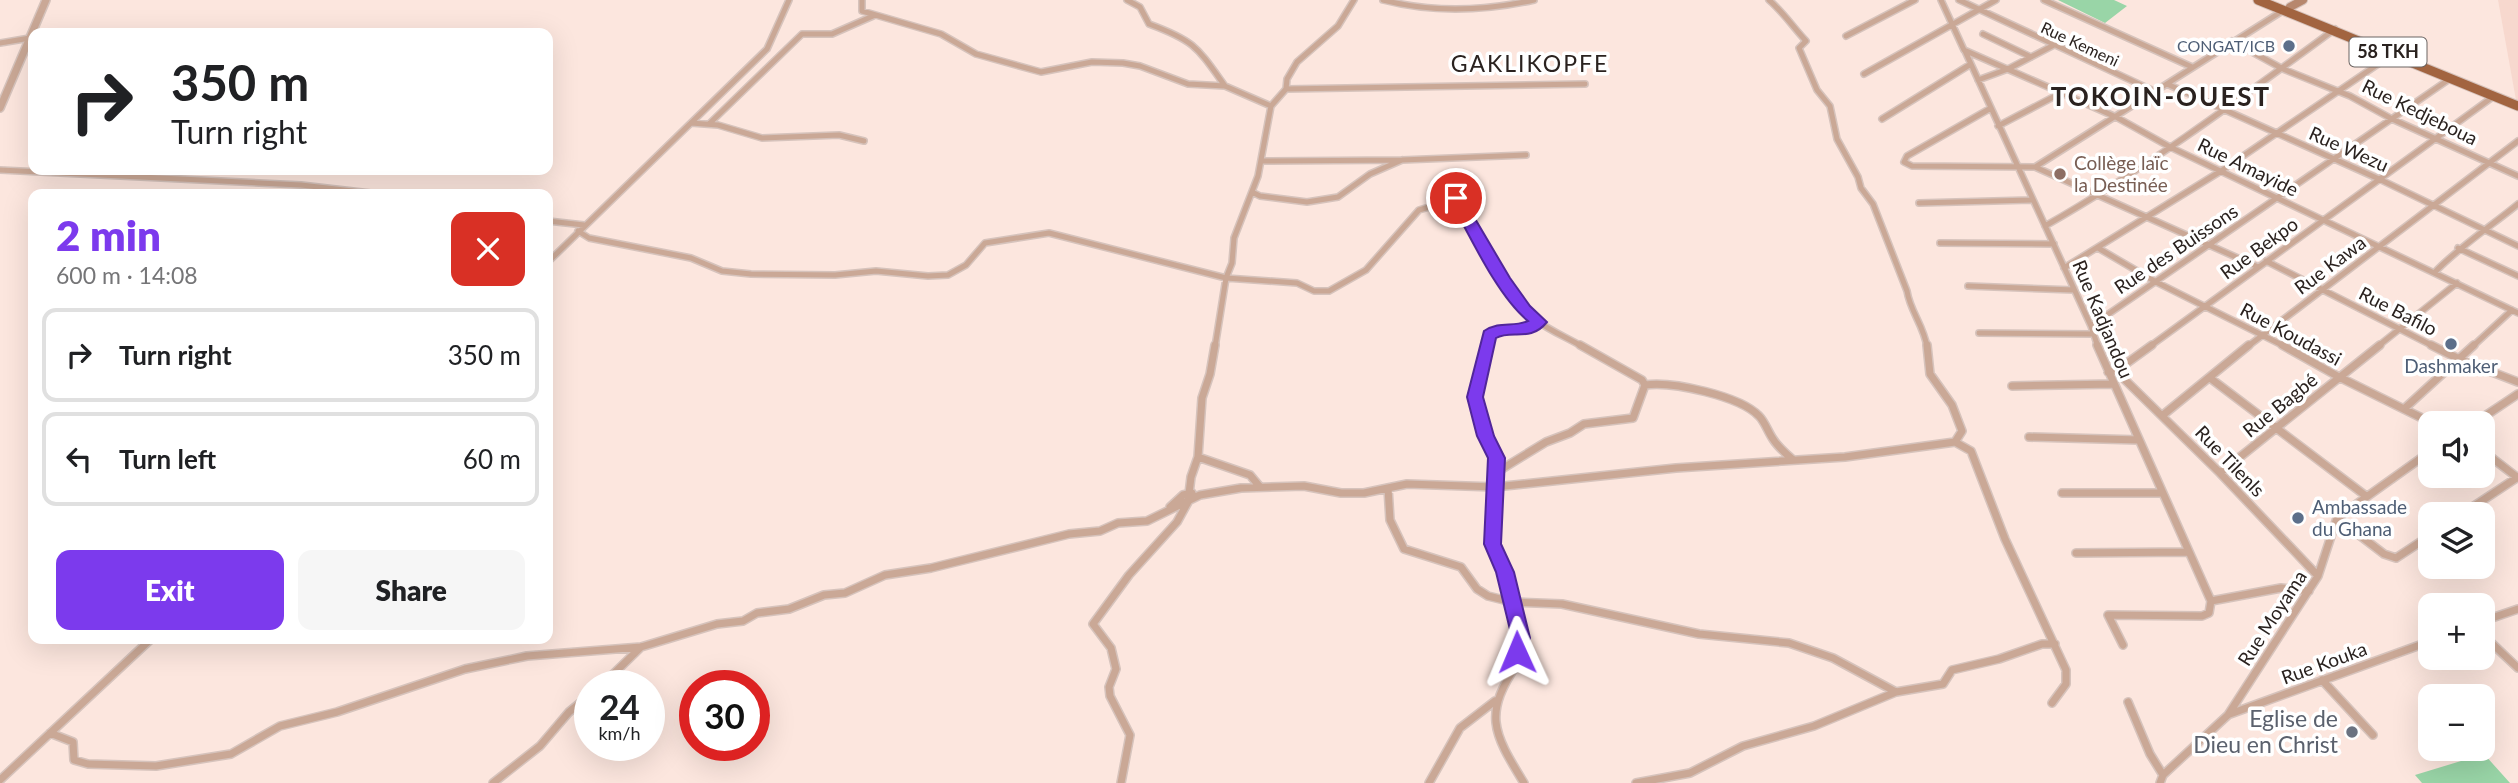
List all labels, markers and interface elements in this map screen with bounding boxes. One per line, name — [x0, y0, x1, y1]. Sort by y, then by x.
street label: Rue Kemeni — [2038, 17, 2122, 70]
place label: CONGAT/ICB — [2177, 36, 2275, 55]
marker: CONGAT/ICB — [2281, 38, 2297, 54]
road number: 58 TKH — [2350, 38, 2426, 66]
district label: GAKLIKOPFE — [1451, 49, 1609, 77]
text: 350 m — [171, 53, 309, 111]
icon: right — [56, 56, 147, 147]
street label: Rue Kedjeboua — [2359, 74, 2482, 149]
district label: TOKOIN-OUEST — [2051, 80, 2271, 112]
text: Turn right — [171, 112, 307, 151]
street label: Rue Wezu — [2306, 121, 2393, 176]
street label: Rue Amayide — [2194, 132, 2302, 201]
place label: Collège laïc la Destinée — [2074, 151, 2168, 196]
marker: Collège laïc la Destinée — [2052, 166, 2068, 182]
pin — [1426, 168, 1486, 228]
icon: arrive — [1437, 179, 1475, 217]
street label: Rue des Buissons — [2110, 199, 2242, 298]
text: 2 min — [56, 210, 161, 260]
button: close — [451, 212, 525, 286]
street label: Rue Bekpo — [2215, 212, 2302, 283]
street label: Rue Kawa — [2290, 230, 2370, 299]
street label: Rue Kadjandou — [2068, 256, 2139, 381]
text: 600 m · 14:08 — [56, 261, 198, 289]
street label: Rue Bafilo — [2355, 281, 2441, 340]
street label: Rue Koudassi — [2237, 297, 2346, 370]
icon: right — [60, 336, 98, 374]
marker: Dashmaker — [2443, 336, 2459, 352]
text: Turn right — [119, 339, 232, 371]
text: 350 m — [448, 339, 521, 371]
place label: Dashmaker — [2404, 354, 2498, 377]
street label: Rue Bagbé — [2238, 368, 2322, 442]
map controls — [2418, 411, 2495, 761]
button: sound — [2418, 411, 2495, 488]
street label: Rue Tilenls — [2191, 420, 2270, 501]
icon: left — [60, 440, 98, 478]
text: Turn left — [119, 443, 216, 475]
text: 60 m — [463, 443, 521, 475]
place label: Ambassade du Ghana — [2312, 495, 2407, 540]
button: layers — [2418, 502, 2495, 579]
marker: Ambassade du Ghana — [2290, 510, 2306, 526]
button: Exit — [56, 550, 284, 630]
button: Share — [298, 550, 525, 630]
street label: Rue Moyama — [2232, 566, 2311, 670]
button: + — [2418, 593, 2495, 670]
position arrow — [1480, 615, 1554, 689]
street label: Rue Kouka — [2278, 636, 2370, 689]
speed limit sign: 30 — [679, 670, 770, 761]
button: − — [2418, 684, 2495, 761]
text: 24 — [599, 685, 640, 727]
place label: Eglise de Dieu en Christ — [2193, 704, 2339, 758]
text: km/h — [598, 722, 641, 744]
marker: Eglise de Dieu en Christ — [2344, 724, 2360, 740]

